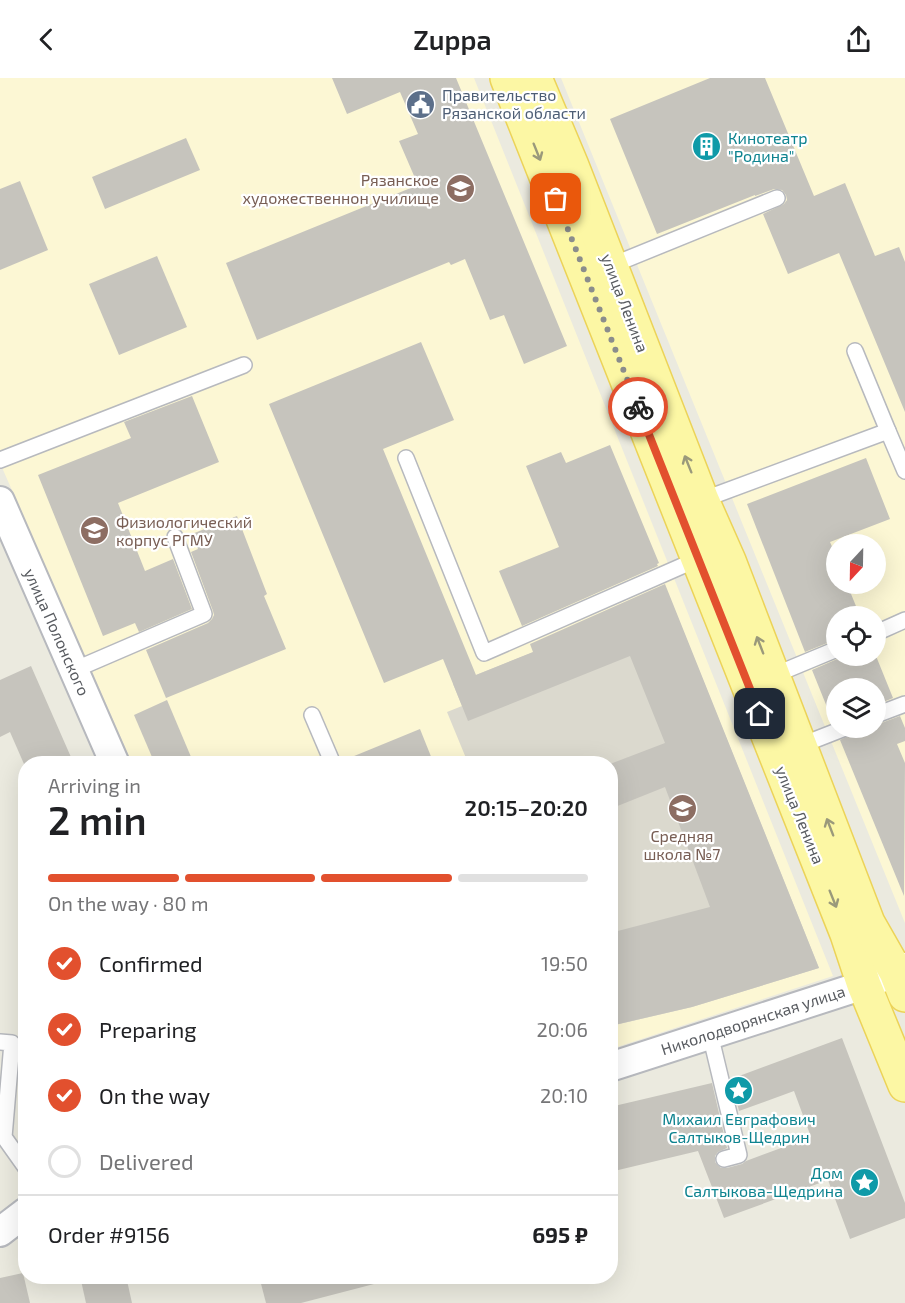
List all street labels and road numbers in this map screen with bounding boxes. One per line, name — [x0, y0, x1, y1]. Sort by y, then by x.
street label: улица Ленина — [597, 251, 653, 355]
street label: улица Полонского — [20, 565, 94, 699]
street label: улица Ленина — [771, 763, 829, 867]
street label: Николодворянская улица — [658, 981, 848, 1059]

